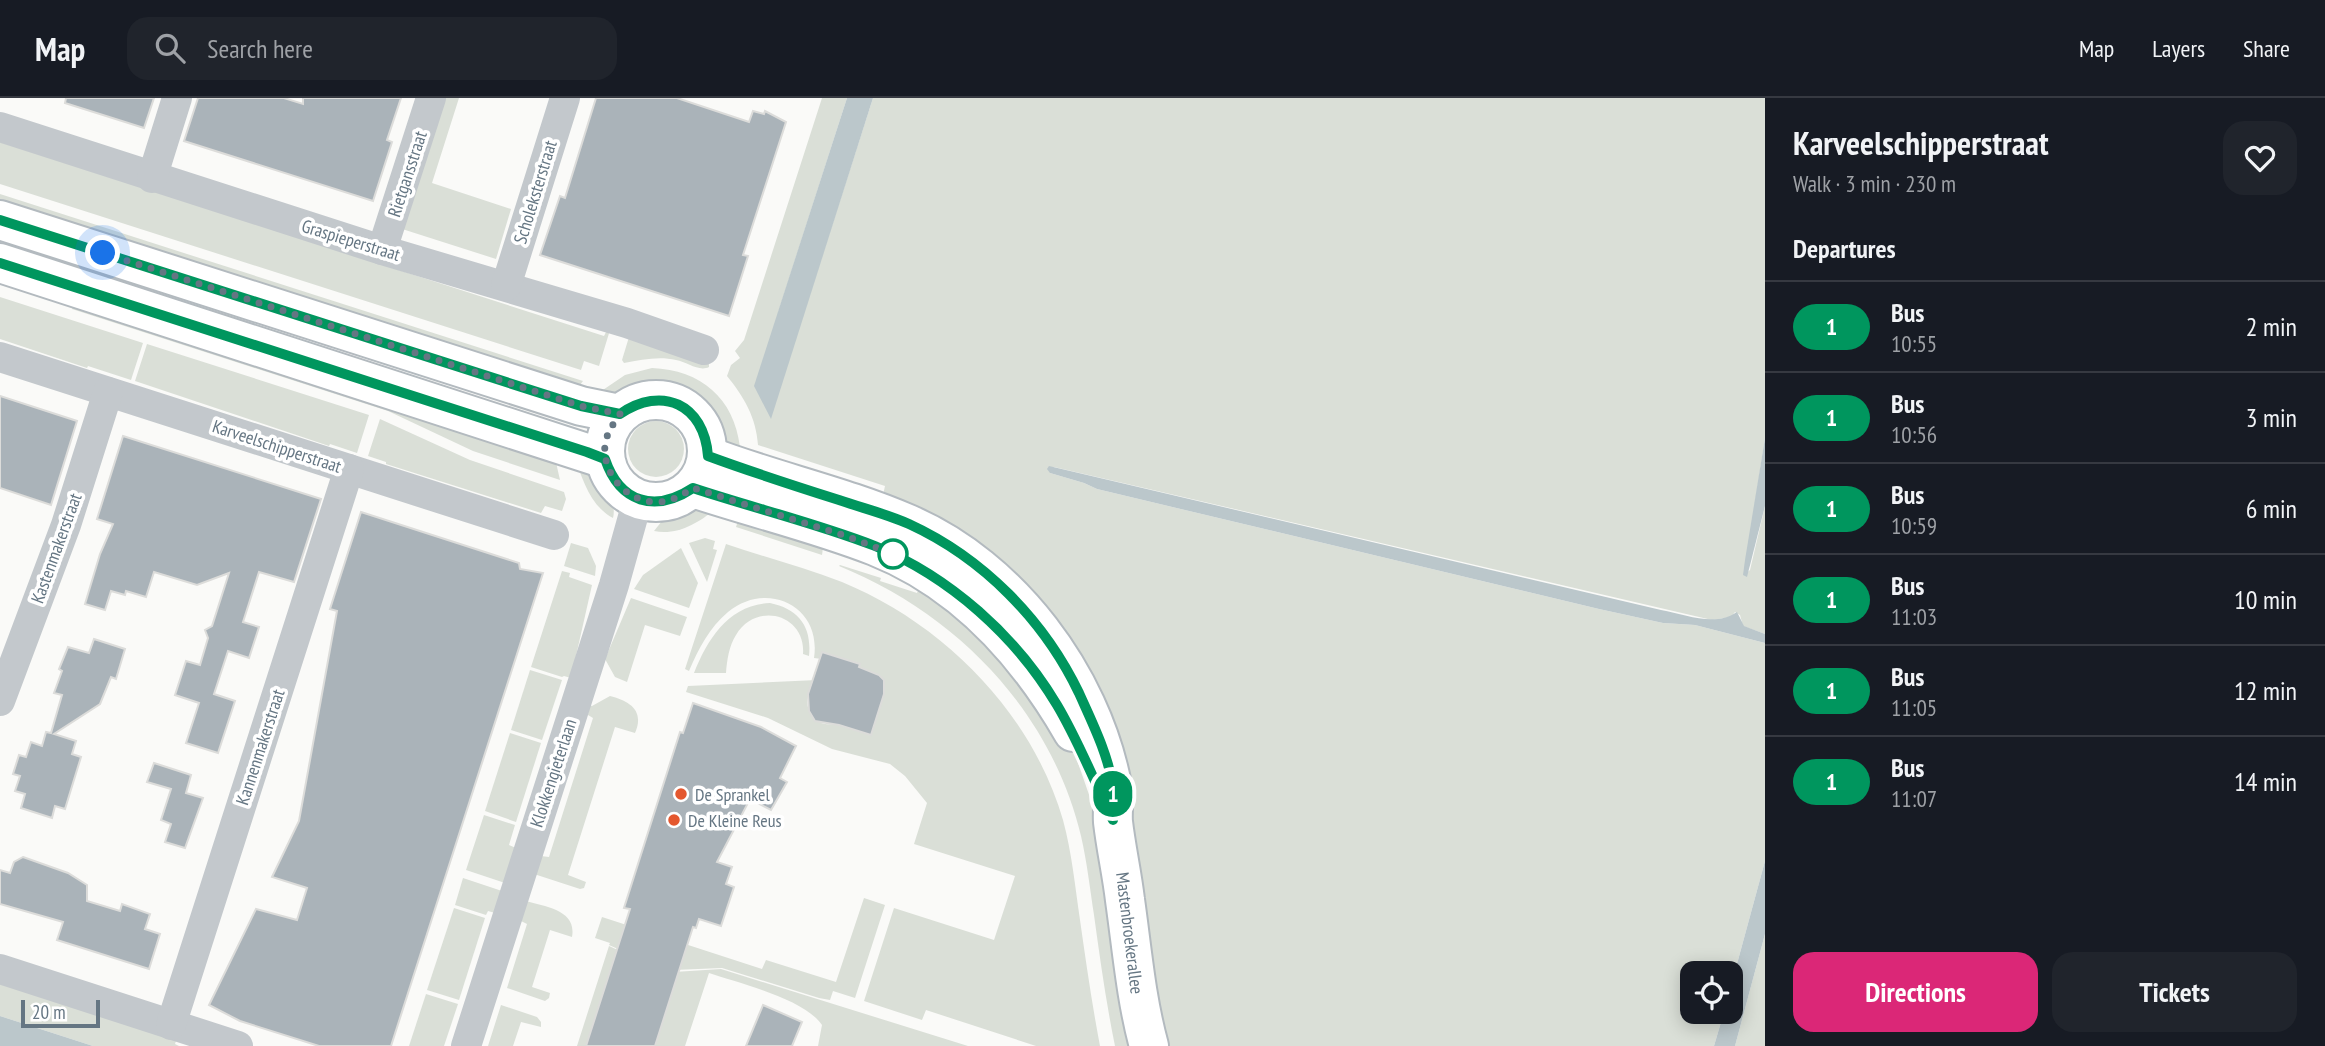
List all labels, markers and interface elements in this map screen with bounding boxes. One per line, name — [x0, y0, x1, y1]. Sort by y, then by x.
search box — [127, 17, 617, 80]
text: Map — [35, 27, 85, 70]
icon: search — [151, 29, 189, 67]
text: Search here — [207, 32, 313, 65]
text: Map — [2079, 33, 2114, 64]
text: Layers — [2152, 33, 2205, 64]
text: Share — [2243, 33, 2290, 64]
text: Karveelschipperstraat — [1793, 121, 2049, 164]
button: heart — [2223, 121, 2297, 195]
street label: Rietgansstraat — [382, 128, 432, 220]
street label: Scholeksterstraat — [508, 137, 562, 247]
text: Walk · 3 min · 230 m — [1793, 169, 1956, 198]
street label: Graspieperstraat — [299, 214, 403, 266]
text: Departures — [1793, 232, 1896, 265]
your location — [85, 235, 120, 270]
text: Bus — [1891, 296, 1924, 329]
text: 2 min — [2246, 310, 2297, 343]
text: 1 — [1826, 311, 1837, 342]
text: 10:55 — [1891, 329, 1937, 358]
text: Bus — [1891, 387, 1924, 420]
text: 3 min — [2246, 401, 2297, 434]
text: 1 — [1826, 402, 1837, 433]
street label: Karveelschipperstraat — [210, 414, 344, 478]
text: 10:56 — [1891, 420, 1937, 449]
text: Bus — [1891, 478, 1924, 511]
street label: Kastenmakerstraat — [25, 490, 87, 606]
text: 6 min — [2246, 492, 2297, 525]
text: 1 — [1826, 493, 1837, 524]
text: 10:59 — [1891, 511, 1937, 540]
unlabelled marker — [878, 539, 908, 569]
text: Bus — [1891, 569, 1924, 602]
text: 10 min — [2234, 583, 2297, 616]
text: 1 — [1826, 584, 1837, 615]
text: 11:03 — [1891, 602, 1937, 631]
text: Bus — [1891, 660, 1924, 693]
text: 12 min — [2234, 674, 2297, 707]
text: 1 — [1826, 675, 1837, 706]
street label: Kannenmakerstraat — [230, 686, 290, 808]
text: 11:05 — [1891, 693, 1937, 722]
street label: Klokkengieterlaan — [525, 716, 581, 830]
text: Bus — [1891, 751, 1924, 784]
text: 14 min — [2234, 765, 2297, 798]
text: 1 — [1826, 766, 1837, 797]
line badge: 1 — [1090, 771, 1136, 817]
text: 1 — [1107, 778, 1119, 809]
place label: De Sprankel — [695, 783, 771, 806]
text: 11:07 — [1891, 784, 1937, 813]
marker: De Sprankel — [673, 786, 689, 802]
place label: De Kleine Reus — [688, 809, 782, 832]
marker: De Kleine Reus — [666, 812, 682, 828]
street label: Mastenbroekerallee — [1111, 871, 1149, 995]
button: Directions — [1793, 952, 2038, 1032]
button: Tickets — [2052, 952, 2297, 1032]
map controls — [1680, 961, 1743, 1024]
button: locate — [1680, 961, 1743, 1024]
scale bar — [21, 997, 100, 1029]
text: 20 m — [32, 1000, 66, 1024]

